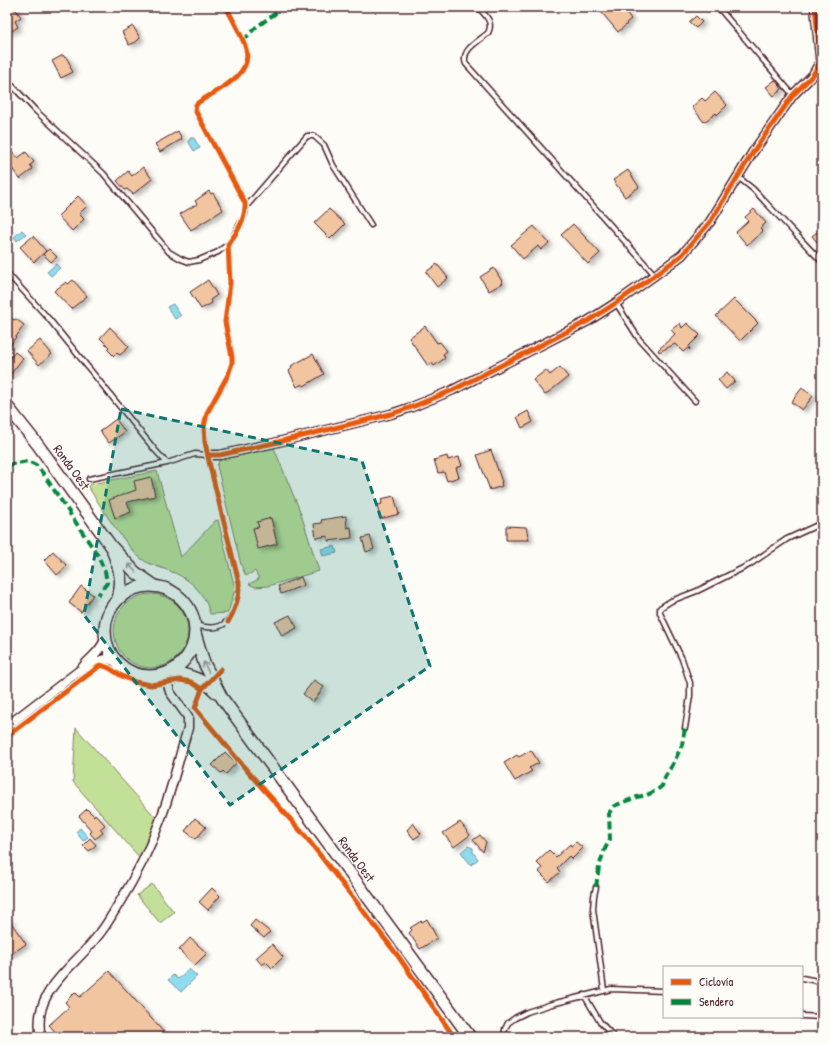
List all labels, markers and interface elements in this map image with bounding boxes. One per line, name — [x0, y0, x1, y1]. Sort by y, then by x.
street label: Ronda Oest — [49, 441, 95, 494]
one-way arrow — [127, 563, 137, 573]
one-way arrow — [202, 661, 209, 673]
street label: Ronda Oest — [334, 833, 380, 886]
legend — [663, 966, 803, 1018]
text: Ciclovía — [699, 973, 733, 990]
text: Sendero — [699, 993, 734, 1010]

